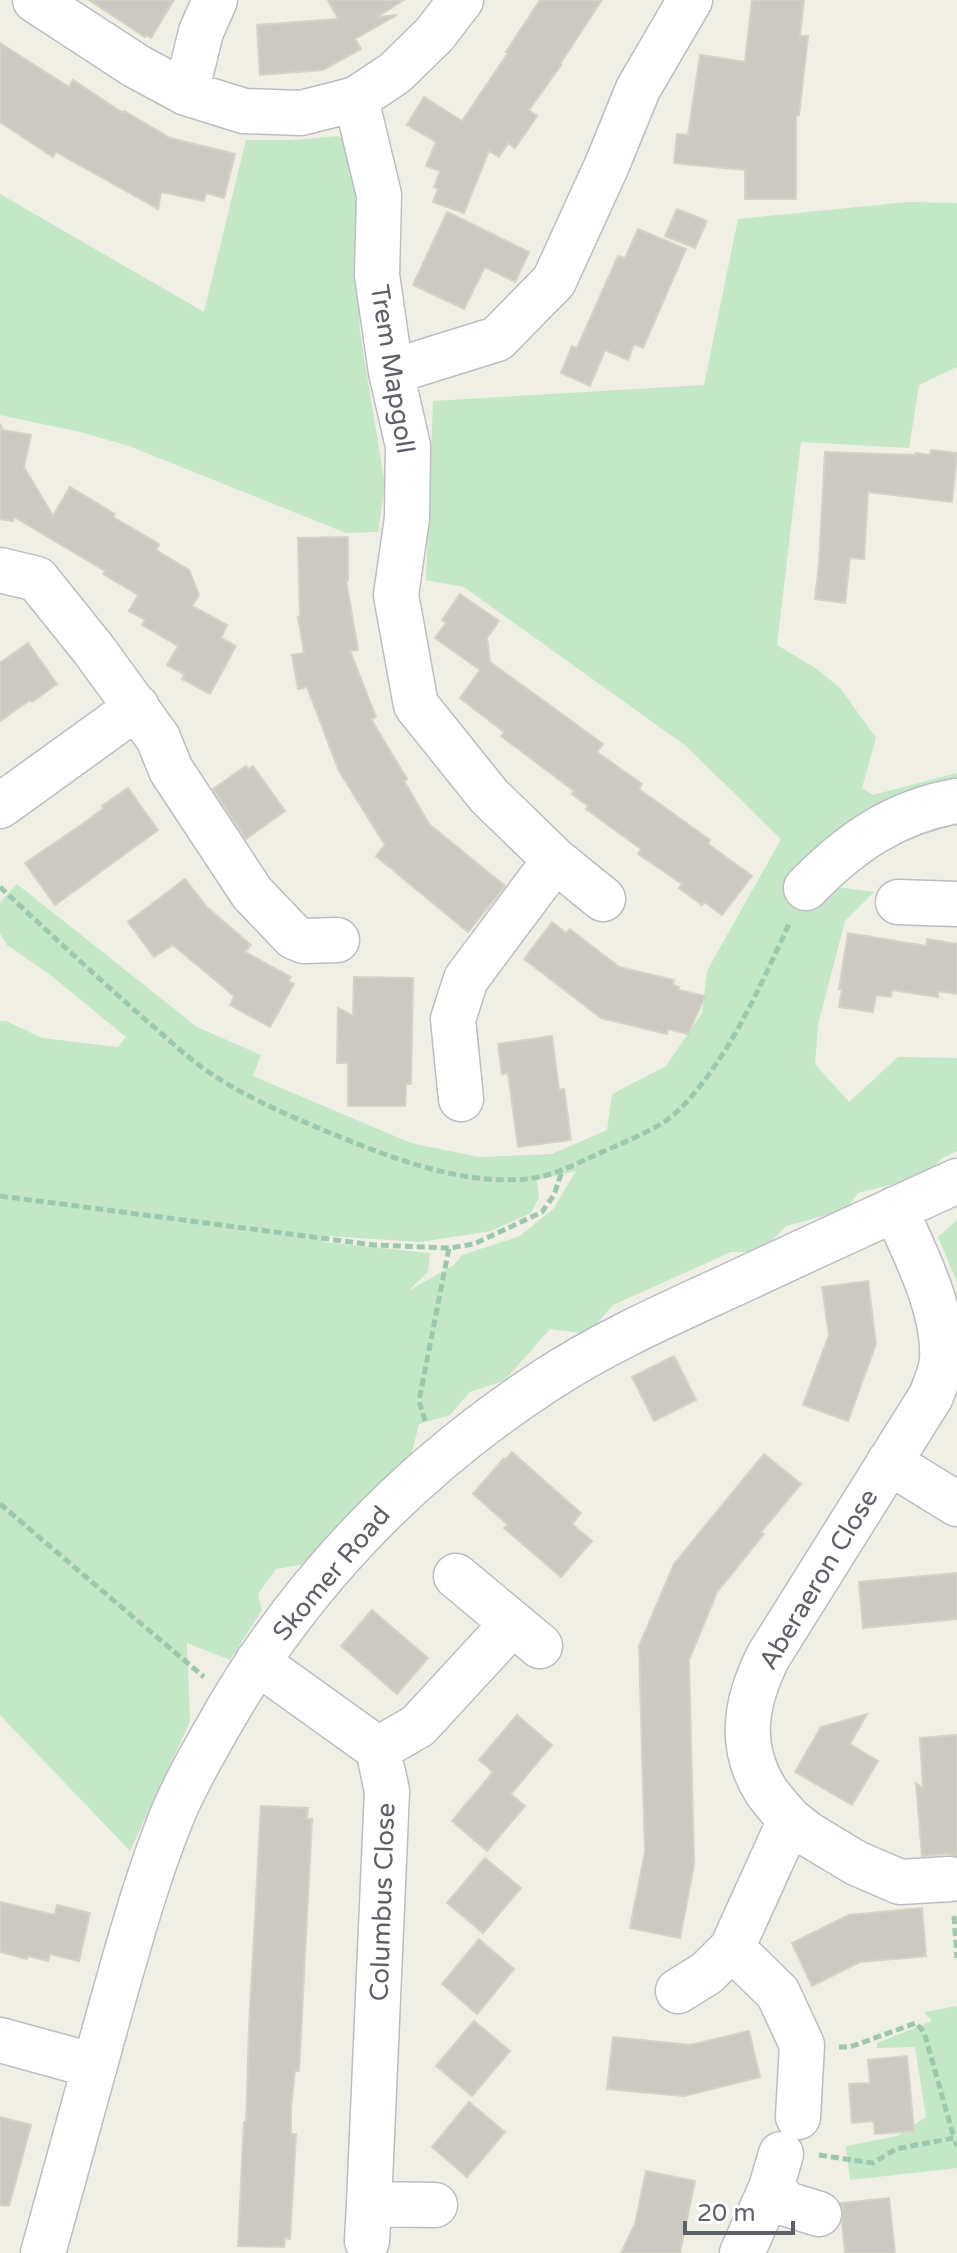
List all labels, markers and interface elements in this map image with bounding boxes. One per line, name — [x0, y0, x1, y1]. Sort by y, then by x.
street label: Trem Mapgoll — [364, 282, 421, 456]
street label: Aberaeron Close — [752, 1483, 885, 1675]
street label: Skomer Road — [266, 1500, 397, 1647]
street label: Columbus Close — [364, 1802, 401, 2002]
scale bar — [685, 2185, 793, 2235]
text: 20 m — [697, 2199, 755, 2228]

